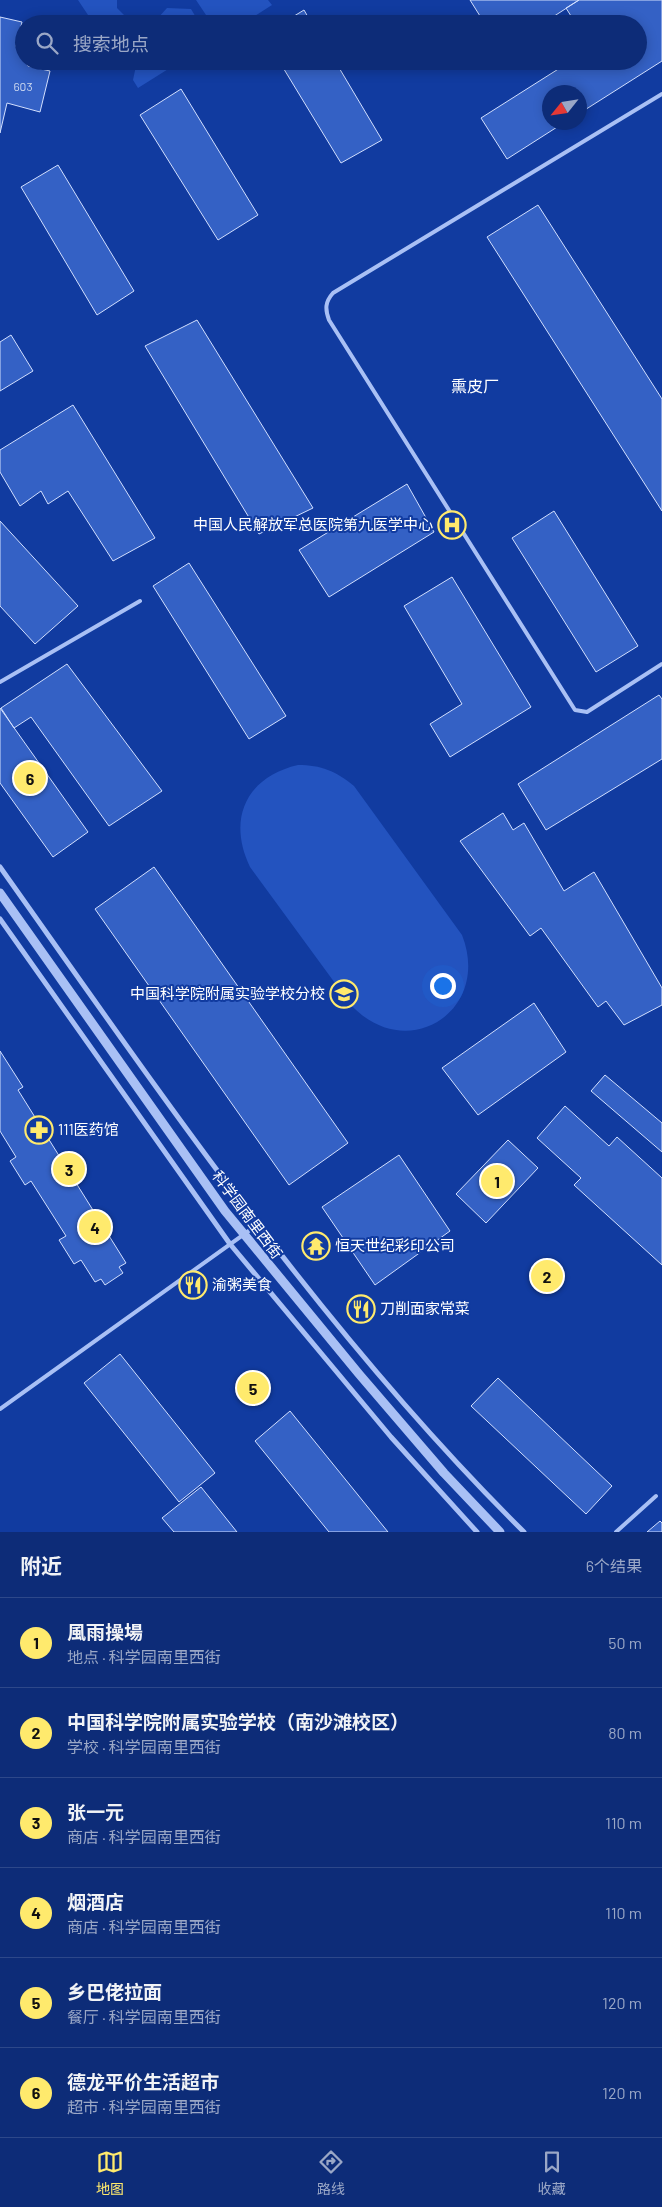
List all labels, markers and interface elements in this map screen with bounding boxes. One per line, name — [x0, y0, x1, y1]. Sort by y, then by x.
search box — [15, 15, 647, 70]
icon: search — [33, 29, 61, 57]
text: 搜索地点 — [73, 32, 149, 55]
house number: 603 — [13, 79, 33, 93]
north arrow — [542, 85, 587, 130]
district label: 熏皮厂 — [451, 376, 499, 395]
hospital icon: 中国人民解放军总医院第九医学中心 — [437, 510, 467, 540]
place label: 中国人民解放军总医院第九医学中心 — [193, 515, 433, 533]
pin: 6 — [14, 759, 46, 797]
your location — [430, 973, 456, 999]
school or university icon: 中国科学院附属实验学校分校 — [329, 979, 359, 1009]
place label: 中国科学院附属实验学校分校 — [130, 984, 325, 1002]
pharmacy icon: 111医药馆 — [24, 1115, 54, 1145]
place label: 111医药馆 — [58, 1120, 119, 1138]
pin: 3 — [53, 1150, 85, 1188]
pin: 1 — [481, 1162, 513, 1200]
street label: 科学园南里西街 — [209, 1167, 287, 1262]
pin: 4 — [79, 1208, 111, 1246]
temple icon: 恒天世纪彩印公司 — [301, 1231, 331, 1261]
place label: 恒天世纪彩印公司 — [335, 1236, 455, 1254]
pin: 2 — [531, 1257, 563, 1295]
restaurant icon: 渝粥美食 — [178, 1270, 208, 1300]
place label: 渝粥美食 — [212, 1275, 272, 1293]
restaurant icon: 刀削面家常菜 — [346, 1294, 376, 1324]
place label: 刀削面家常菜 — [380, 1299, 470, 1317]
pin: 5 — [237, 1369, 269, 1407]
text: 附近 — [20, 1553, 62, 1578]
text: 6个结果 — [586, 1556, 642, 1575]
text: 風雨操場 — [67, 1620, 143, 1643]
text: 1 — [33, 1633, 39, 1652]
text: 50 m — [608, 1633, 642, 1652]
text: 地点 · 科学园南里西街 — [67, 1647, 221, 1666]
text: 中国科学院附属实验学校（南沙滩校区） — [67, 1710, 409, 1733]
text: 2 — [32, 1723, 40, 1742]
text: 80 m — [608, 1723, 642, 1742]
text: 学校 · 科学园南里西街 — [67, 1737, 221, 1756]
text: 张一元 — [67, 1800, 124, 1823]
text: 3 — [32, 1813, 40, 1832]
text: 110 m — [605, 1813, 642, 1832]
text: 商店 · 科学园南里西街 — [67, 1827, 221, 1846]
text: 烟酒店 — [67, 1890, 124, 1913]
text: 4 — [31, 1903, 41, 1922]
text: 110 m — [605, 1903, 642, 1922]
text: 商店 · 科学园南里西街 — [67, 1917, 221, 1936]
text: 乡巴佬拉面 — [67, 1980, 162, 2003]
text: 5 — [32, 1993, 40, 2012]
text: 120 m — [602, 1993, 642, 2012]
text: 餐厅 · 科学园南里西街 — [67, 2007, 221, 2026]
text: 德龙平价生活超市 — [67, 2070, 219, 2093]
text: 6 — [32, 2083, 40, 2102]
text: 120 m — [602, 2083, 642, 2102]
text: 超市 · 科学园南里西街 — [67, 2097, 221, 2116]
tab: 地图 — [96, 2148, 124, 2198]
tab: 路线 — [317, 2148, 345, 2198]
tab: 收藏 — [538, 2148, 566, 2198]

